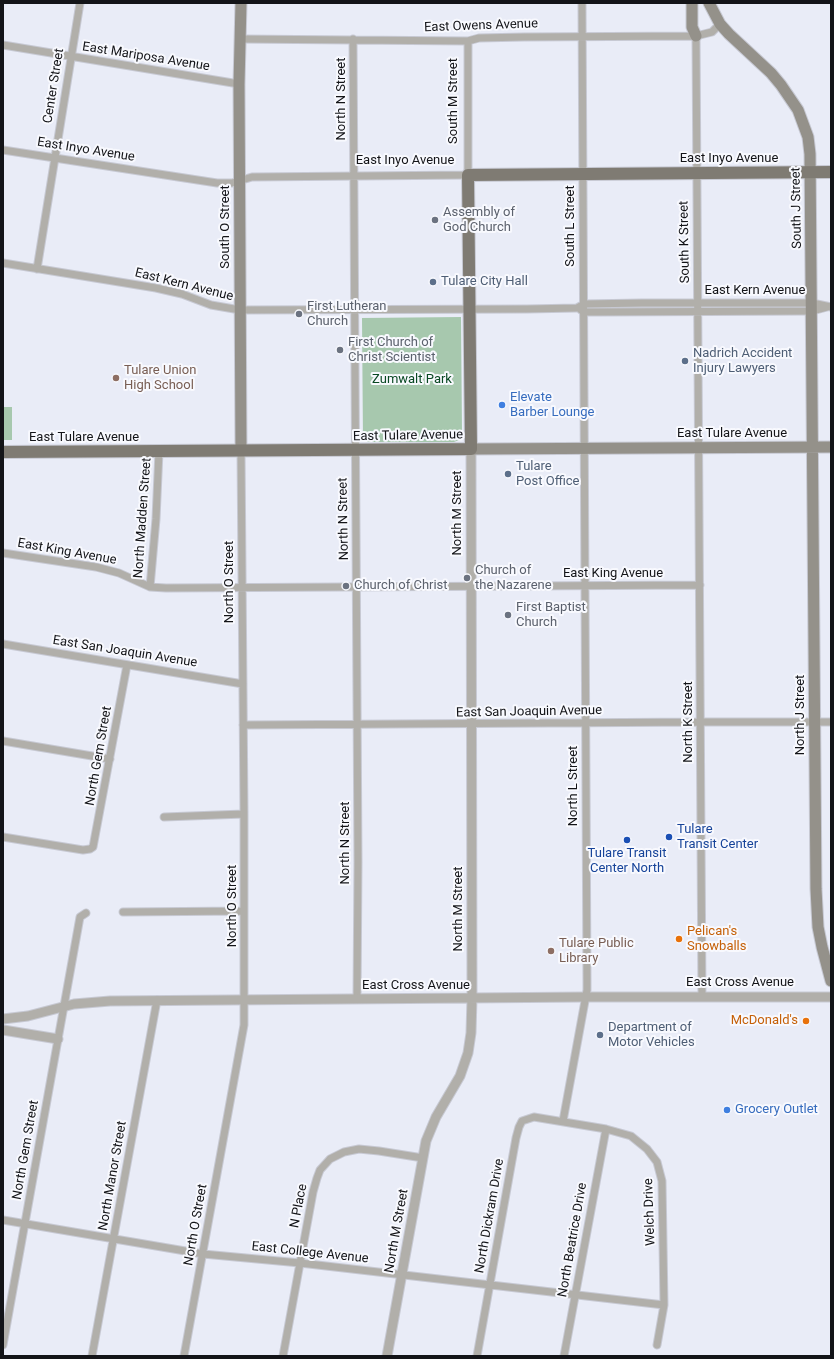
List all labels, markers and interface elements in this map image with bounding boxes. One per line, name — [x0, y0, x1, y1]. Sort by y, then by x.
street label: East Owens Avenue — [424, 16, 538, 36]
street label: East Mariposa Avenue — [81, 39, 211, 75]
street label: Center Street — [40, 47, 68, 125]
street label: North N Street — [334, 58, 350, 140]
street label: South M Street — [446, 58, 462, 144]
street label: East Inyo Avenue — [36, 135, 136, 165]
street label: East Inyo Avenue — [680, 151, 778, 167]
street label: East Inyo Avenue — [356, 153, 454, 169]
street label: South J Street — [788, 167, 806, 249]
street label: South O Street — [218, 185, 234, 269]
street label: South L Street — [563, 185, 579, 267]
street label: South K Street — [676, 201, 694, 283]
place label: Assembly of God Church — [443, 205, 515, 236]
marker: Assembly of God Church — [430, 215, 440, 225]
street label: East Kern Avenue — [133, 265, 235, 305]
place label: Tulare City Hall — [441, 274, 528, 290]
marker: Tulare City Hall — [428, 277, 438, 287]
street label: East Kern Avenue — [705, 283, 805, 299]
place label: First Lutheran Church — [307, 299, 387, 330]
marker: First Lutheran Church — [294, 309, 304, 319]
place label: First Church of Christ Scientist — [348, 335, 436, 366]
marker: First Church of Christ Scientist — [335, 345, 345, 355]
place label: Nadrich Accident Injury Lawyers — [693, 346, 792, 377]
marker: Nadrich Accident Injury Lawyers — [680, 356, 690, 366]
place label: Tulare Union High School — [124, 363, 196, 394]
park label: Zumwalt Park — [372, 372, 452, 388]
marker: Tulare Union High School — [111, 373, 121, 383]
place label: Elevate Barber Lounge — [510, 390, 594, 421]
marker: Elevate Barber Lounge — [497, 400, 507, 410]
street label: East Tulare Avenue — [677, 426, 787, 442]
street label: East Tulare Avenue — [353, 427, 463, 445]
street label: East Tulare Avenue — [29, 430, 139, 446]
street label: North Madden Street — [131, 457, 155, 579]
place label: Tulare Post Office — [516, 459, 579, 490]
marker: Tulare Post Office — [503, 469, 513, 479]
street label: North M Street — [450, 471, 466, 555]
street label: North N Street — [335, 477, 353, 561]
street label: East King Avenue — [16, 536, 118, 568]
street label: North O Street — [222, 541, 238, 623]
place label: Church of the Nazarene — [475, 563, 552, 594]
street label: East King Avenue — [563, 566, 663, 582]
marker: Church of the Nazarene — [462, 573, 472, 583]
place label: Church of Christ — [354, 578, 448, 594]
marker: Church of Christ — [341, 581, 351, 591]
place label: First Baptist Church — [516, 600, 586, 631]
marker: First Baptist Church — [503, 610, 513, 620]
street label: East San Joaquin Avenue — [52, 633, 198, 671]
street label: North J Street — [793, 675, 809, 755]
street label: North K Street — [681, 681, 697, 763]
street label: East San Joaquin Avenue — [456, 703, 602, 721]
street label: North Gem Street — [83, 705, 115, 807]
street label: North L Street — [566, 746, 582, 826]
street label: North N Street — [338, 802, 354, 884]
place label: Tulare Transit Center — [677, 822, 758, 853]
marker: Tulare Transit Center — [664, 832, 674, 842]
marker: Tulare Transit Center North — [622, 835, 632, 845]
place label: Tulare Transit Center North — [588, 846, 666, 877]
street label: North O Street — [225, 865, 241, 947]
street label: North M Street — [451, 867, 467, 951]
place label: Pelican's Snowballs — [687, 924, 746, 955]
marker: Pelican's Snowballs — [674, 934, 684, 944]
place label: Tulare Public Library — [559, 936, 634, 967]
marker: Tulare Public Library — [546, 946, 556, 956]
street label: East Cross Avenue — [686, 975, 794, 991]
street label: East Cross Avenue — [362, 978, 470, 994]
place label: McDonald's — [731, 1013, 798, 1029]
marker: McDonald's — [801, 1016, 811, 1026]
place label: Department of Motor Vehicles — [608, 1020, 695, 1051]
marker: Department of Motor Vehicles — [595, 1030, 605, 1040]
street label: North Gem Street — [10, 1099, 42, 1201]
place label: Grocery Outlet — [735, 1102, 818, 1118]
marker: Grocery Outlet — [722, 1105, 732, 1115]
street label: North Manor Street — [96, 1120, 130, 1232]
street label: North Dickram Drive — [472, 1157, 508, 1275]
street label: Welch Drive — [641, 1178, 659, 1246]
street label: North Beatrice Drive — [555, 1181, 591, 1299]
street label: North O Street — [181, 1183, 211, 1267]
street label: N Place — [287, 1183, 311, 1229]
street label: North M Street — [382, 1188, 412, 1274]
street label: East College Avenue — [251, 1239, 369, 1267]

